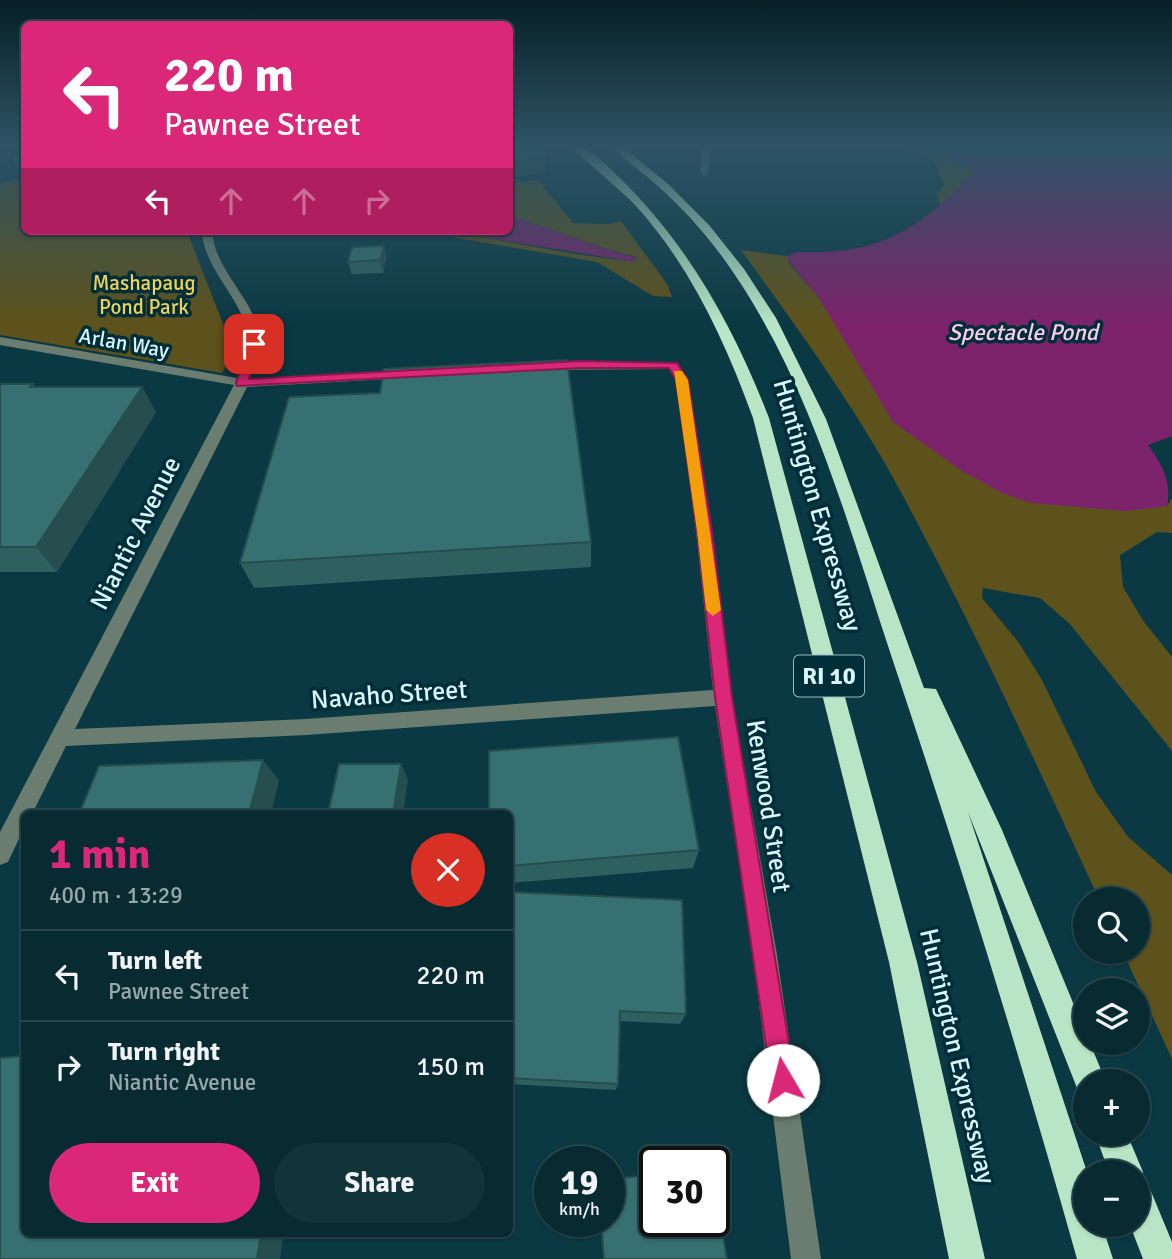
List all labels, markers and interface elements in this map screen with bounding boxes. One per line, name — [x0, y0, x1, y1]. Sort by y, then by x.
text: 220 m — [164, 45, 294, 105]
icon: left — [49, 49, 140, 140]
text: Pawnee Street — [164, 105, 360, 144]
icon: left — [139, 182, 177, 220]
icon: ahead — [212, 182, 250, 220]
icon: ahead — [285, 182, 323, 220]
icon: right — [358, 182, 396, 220]
park label: Mashapaug Pond Park — [92, 270, 196, 320]
pin — [224, 314, 284, 374]
water label: Spectacle Pond — [948, 318, 1101, 347]
street label: Arlan Way — [77, 322, 171, 364]
icon: arrive — [235, 325, 273, 363]
street label: Huntington Expressway — [766, 375, 868, 635]
street label: Niantic Avenue — [84, 451, 188, 615]
road number: RI 10 — [794, 656, 864, 696]
street label: Navaho Street — [310, 674, 468, 716]
street label: Kenwood Street — [739, 717, 797, 895]
text: 1 min — [49, 829, 150, 880]
button: close — [411, 833, 485, 907]
text: 400 m · 13:29 — [49, 881, 183, 910]
map controls — [1073, 887, 1150, 1237]
button: search — [1073, 887, 1150, 964]
street label: Huntington Expressway — [912, 925, 1002, 1187]
text: Turn left — [108, 945, 202, 977]
icon: left — [49, 957, 87, 995]
text: 220 m — [416, 960, 485, 992]
text: Pawnee Street — [108, 977, 249, 1006]
button: layers — [1073, 978, 1150, 1055]
text: Turn right — [108, 1036, 220, 1068]
position arrow — [746, 1043, 820, 1117]
icon: right — [49, 1048, 87, 1086]
text: 150 m — [416, 1051, 485, 1083]
text: Niantic Avenue — [108, 1068, 256, 1097]
button: + — [1073, 1069, 1150, 1146]
button: Exit — [49, 1143, 260, 1223]
button: Share — [274, 1143, 485, 1223]
speed limit sign: 30 — [639, 1146, 730, 1237]
button: − — [1073, 1160, 1150, 1237]
text: 19 — [561, 1161, 598, 1204]
text: km/h — [559, 1198, 600, 1220]

